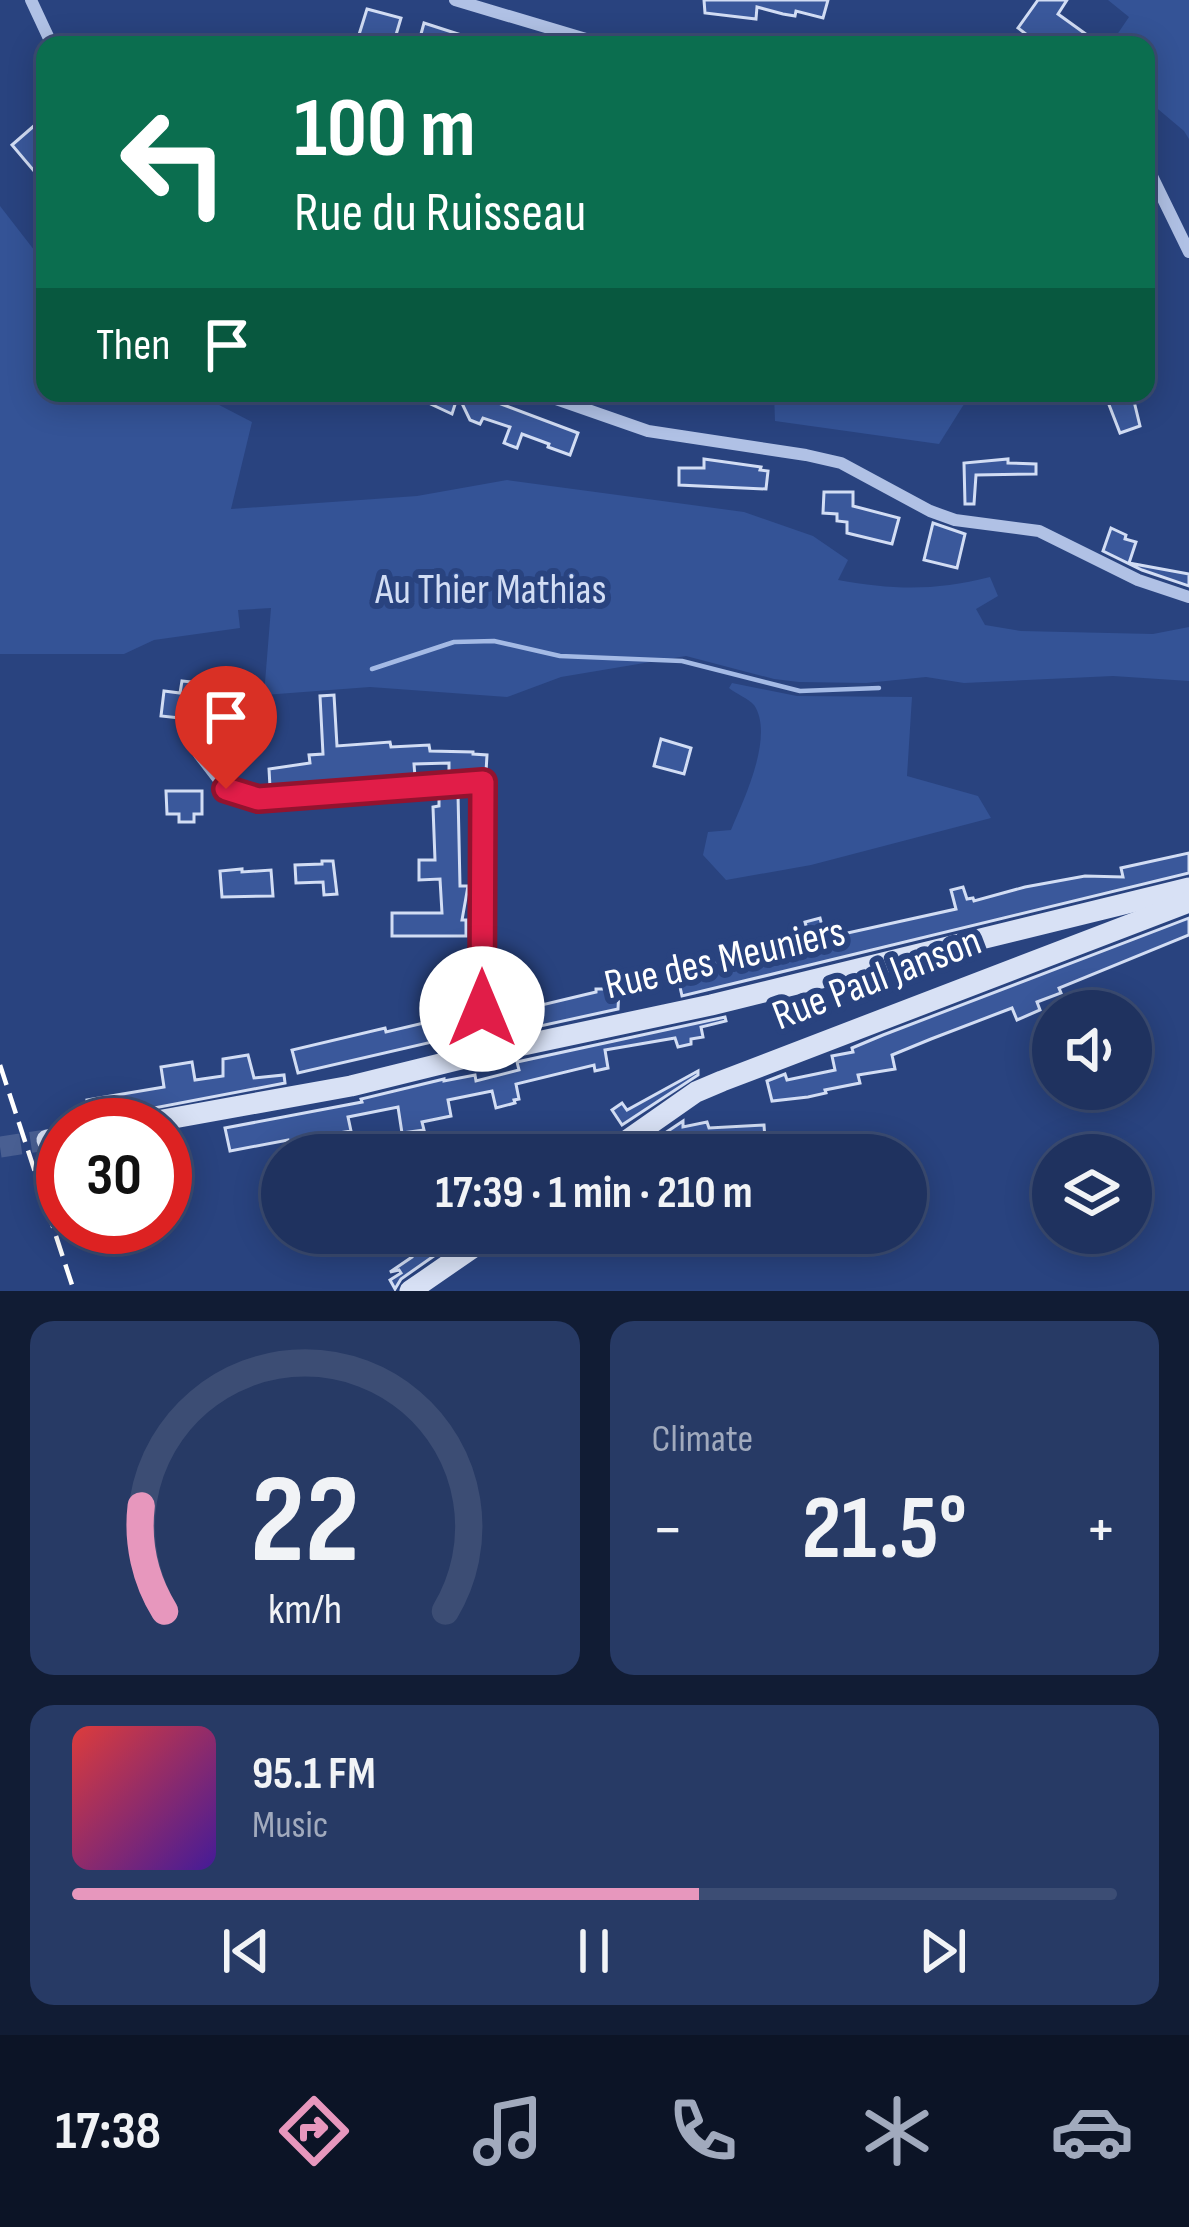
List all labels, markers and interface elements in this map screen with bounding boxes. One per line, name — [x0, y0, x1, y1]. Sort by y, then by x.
text: 100 m — [294, 79, 476, 180]
icon: left — [96, 84, 252, 240]
text: Rue du Ruisseau — [294, 181, 586, 246]
icon: arrive — [194, 312, 260, 378]
text: Then — [96, 318, 170, 373]
park label: Au Thier Mathias — [374, 565, 607, 616]
pin — [175, 666, 277, 789]
icon: arrive — [193, 684, 259, 750]
street label: Rue des Meuniers — [600, 907, 850, 1011]
street label: Rue Paul Janson — [766, 916, 988, 1042]
position arrow — [419, 946, 545, 1072]
map controls — [1032, 990, 1152, 1254]
button: sound — [1032, 990, 1152, 1110]
speed limit sign: 30 — [36, 1098, 192, 1254]
button: layers — [1032, 1134, 1152, 1254]
text: 17:39 · 1 min · 210 m — [435, 1166, 753, 1221]
text: Climate — [652, 1416, 753, 1463]
text: 22 — [250, 1448, 359, 1597]
text: 21.5° — [802, 1476, 967, 1584]
text: − — [652, 1491, 684, 1570]
text: + — [1085, 1491, 1117, 1570]
text: km/h — [268, 1584, 342, 1636]
text: 95.1 FM — [252, 1747, 376, 1802]
text: Music — [252, 1802, 328, 1849]
icon: previous — [213, 1918, 279, 1984]
icon: pause — [561, 1918, 627, 1984]
icon: next — [910, 1918, 976, 1984]
icon: directions — [272, 2089, 356, 2173]
icon: music — [466, 2089, 550, 2173]
icon: phone — [661, 2089, 745, 2173]
icon: climate — [855, 2089, 939, 2173]
icon: car — [1050, 2089, 1134, 2173]
text: 17:38 — [55, 2099, 161, 2164]

